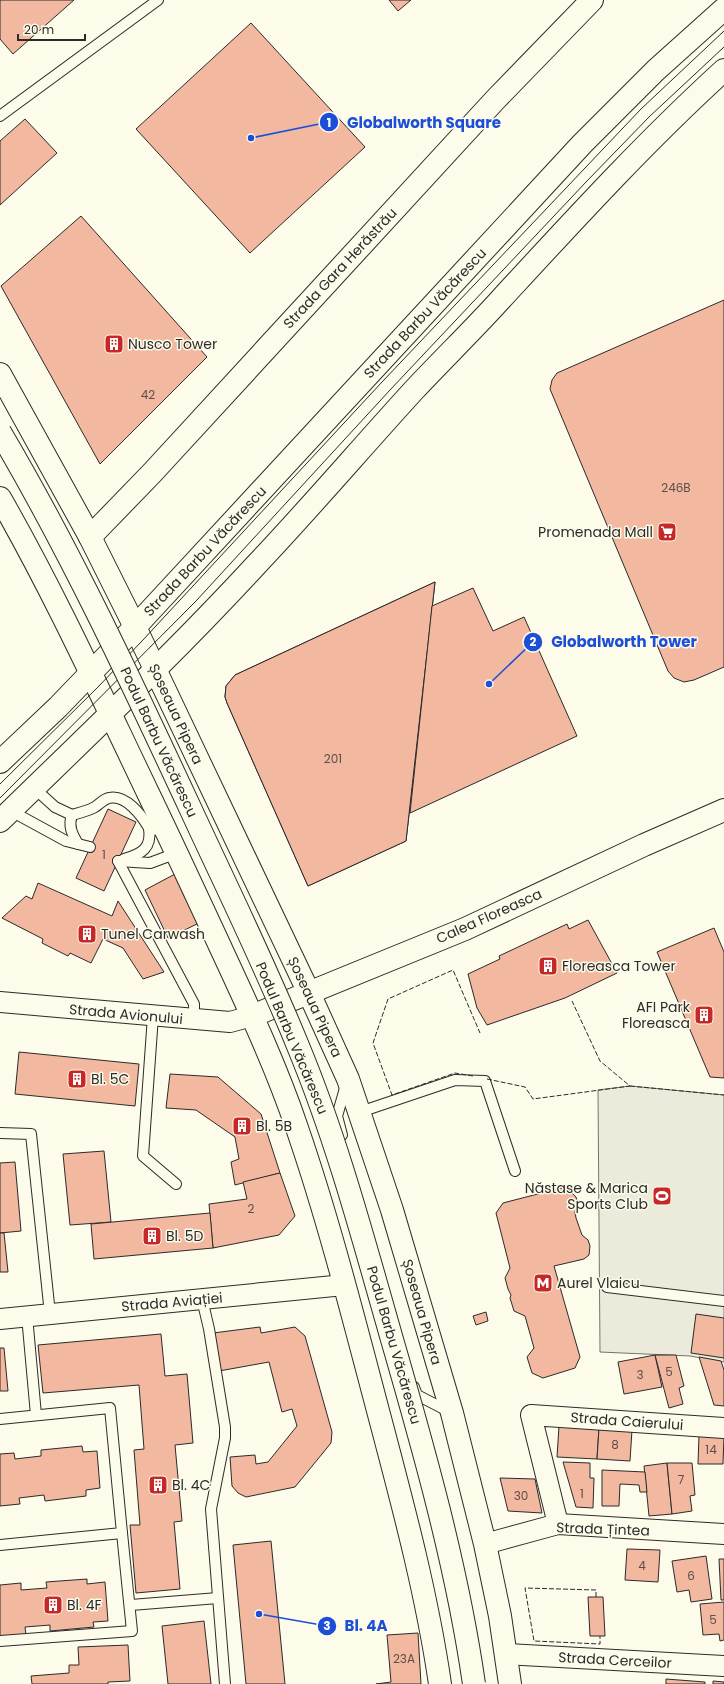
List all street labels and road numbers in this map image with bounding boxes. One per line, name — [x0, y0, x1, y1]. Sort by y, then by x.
street label: Strada Gara Herăstrău — [279, 203, 401, 333]
street label: Strada Barbu Văcărescu — [359, 243, 491, 383]
street label: Strada Barbu Văcărescu — [139, 481, 271, 621]
street label: Șoseaua Pipera — [144, 660, 208, 768]
street label: Podul Barbu Văcărescu — [115, 664, 203, 820]
street label: Calea Floreasca — [433, 884, 545, 948]
street label: Șoseaua Pipera — [283, 953, 347, 1061]
street label: Podul Barbu Văcărescu — [251, 959, 333, 1117]
street label: Strada Avionului — [68, 999, 184, 1029]
street label: Șoseaua Pipera — [397, 1257, 447, 1367]
street label: Podul Barbu Văcărescu — [362, 1264, 426, 1426]
street label: Strada Aviației — [121, 1288, 223, 1316]
street label: Strada Caierului — [570, 1407, 684, 1435]
street label: Strada Țintea — [556, 1517, 650, 1541]
street label: Strada Cerceilor — [558, 1647, 672, 1673]

